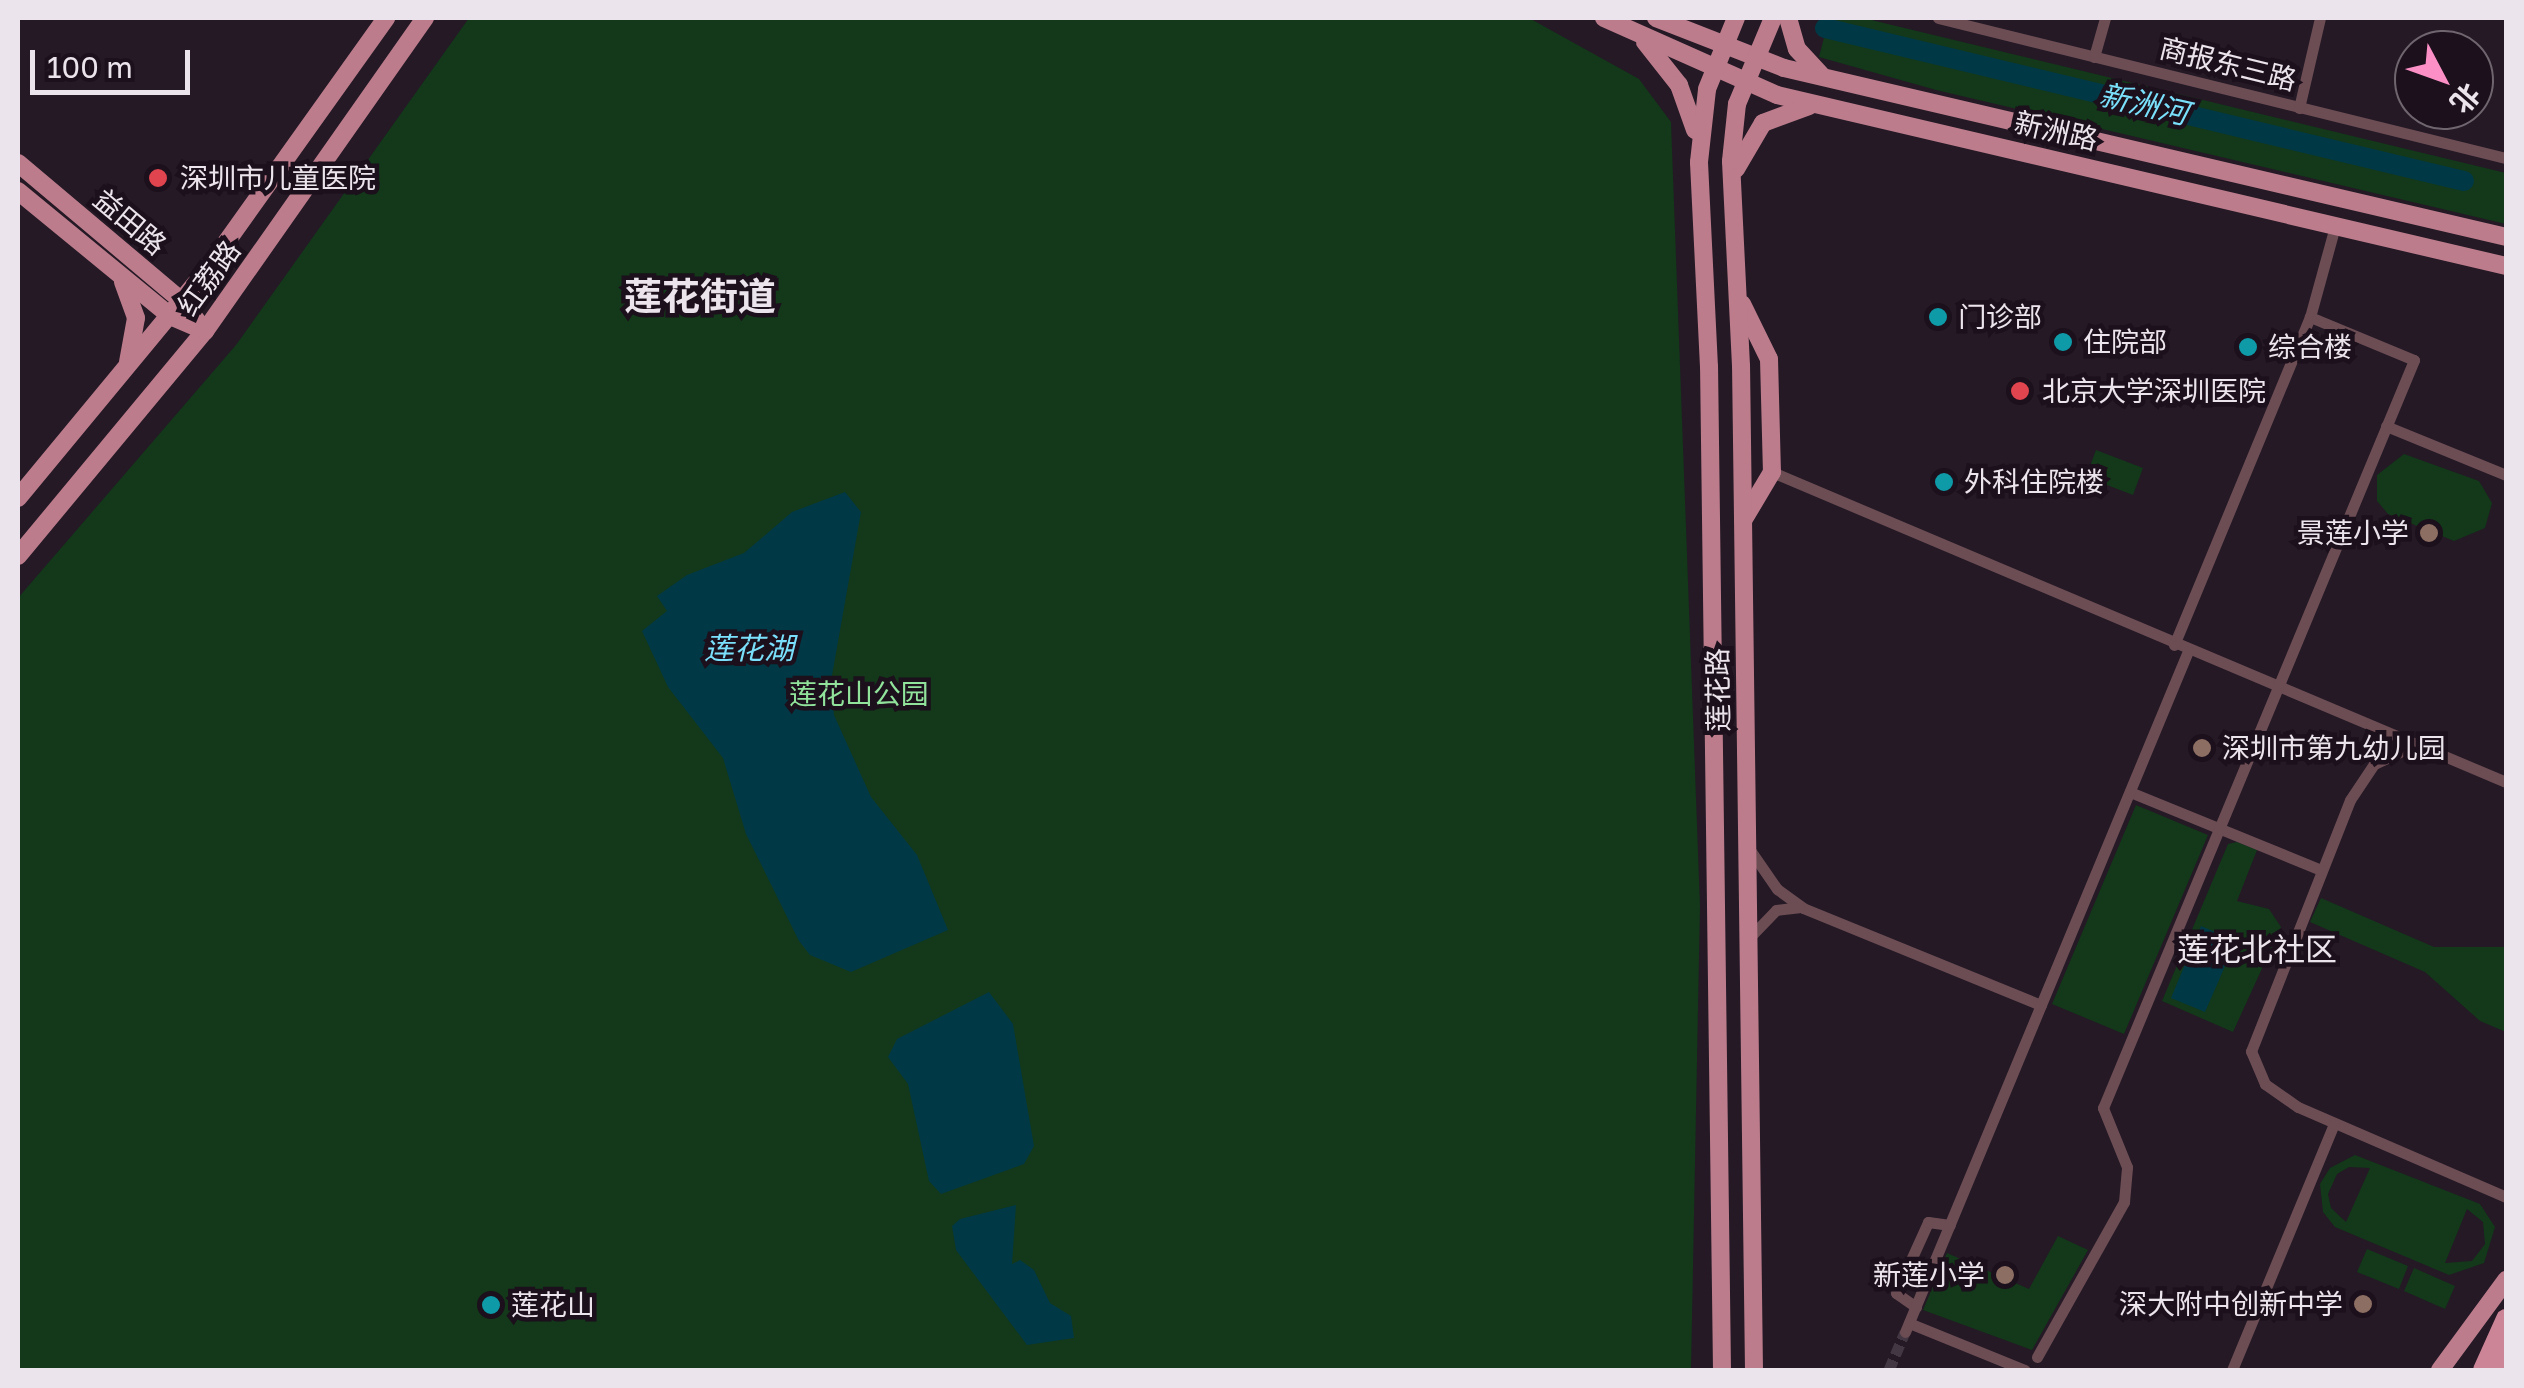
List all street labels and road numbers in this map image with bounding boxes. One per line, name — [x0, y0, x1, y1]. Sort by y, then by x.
street label: 商报东三路 — [2156, 31, 2300, 97]
street label: 新洲路 — [2011, 105, 2101, 157]
street label: 益田路 — [87, 182, 173, 262]
street label: 红荔路 — [171, 234, 247, 322]
street label: 莲花路 — [1700, 648, 1736, 732]

